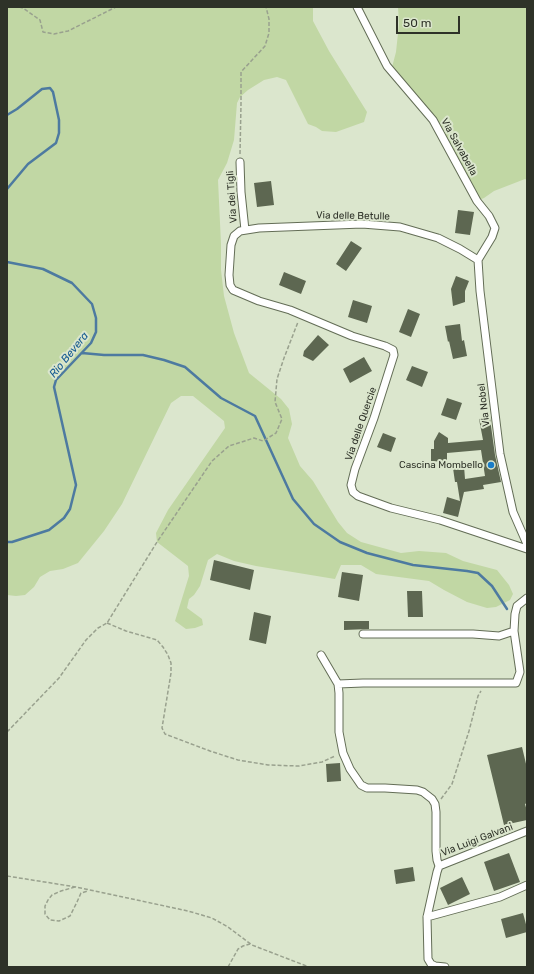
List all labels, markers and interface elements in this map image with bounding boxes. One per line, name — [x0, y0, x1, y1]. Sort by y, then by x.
scale bar — [398, 8, 462, 34]
text: 50 m — [403, 16, 431, 30]
street label: Via Salvabella — [438, 116, 480, 178]
street label: Via dei Tigli — [224, 170, 240, 224]
street label: Via delle Betulle — [316, 209, 390, 223]
water label: Rio Bevera — [47, 330, 91, 380]
street label: Via Nobel — [475, 383, 493, 427]
street label: Via delle Quercie — [343, 386, 379, 462]
place label: Cascina Mombello — [399, 459, 483, 471]
marker: Cascina Mombello — [486, 460, 496, 470]
street label: Via Luigi Galvani — [439, 821, 515, 859]

